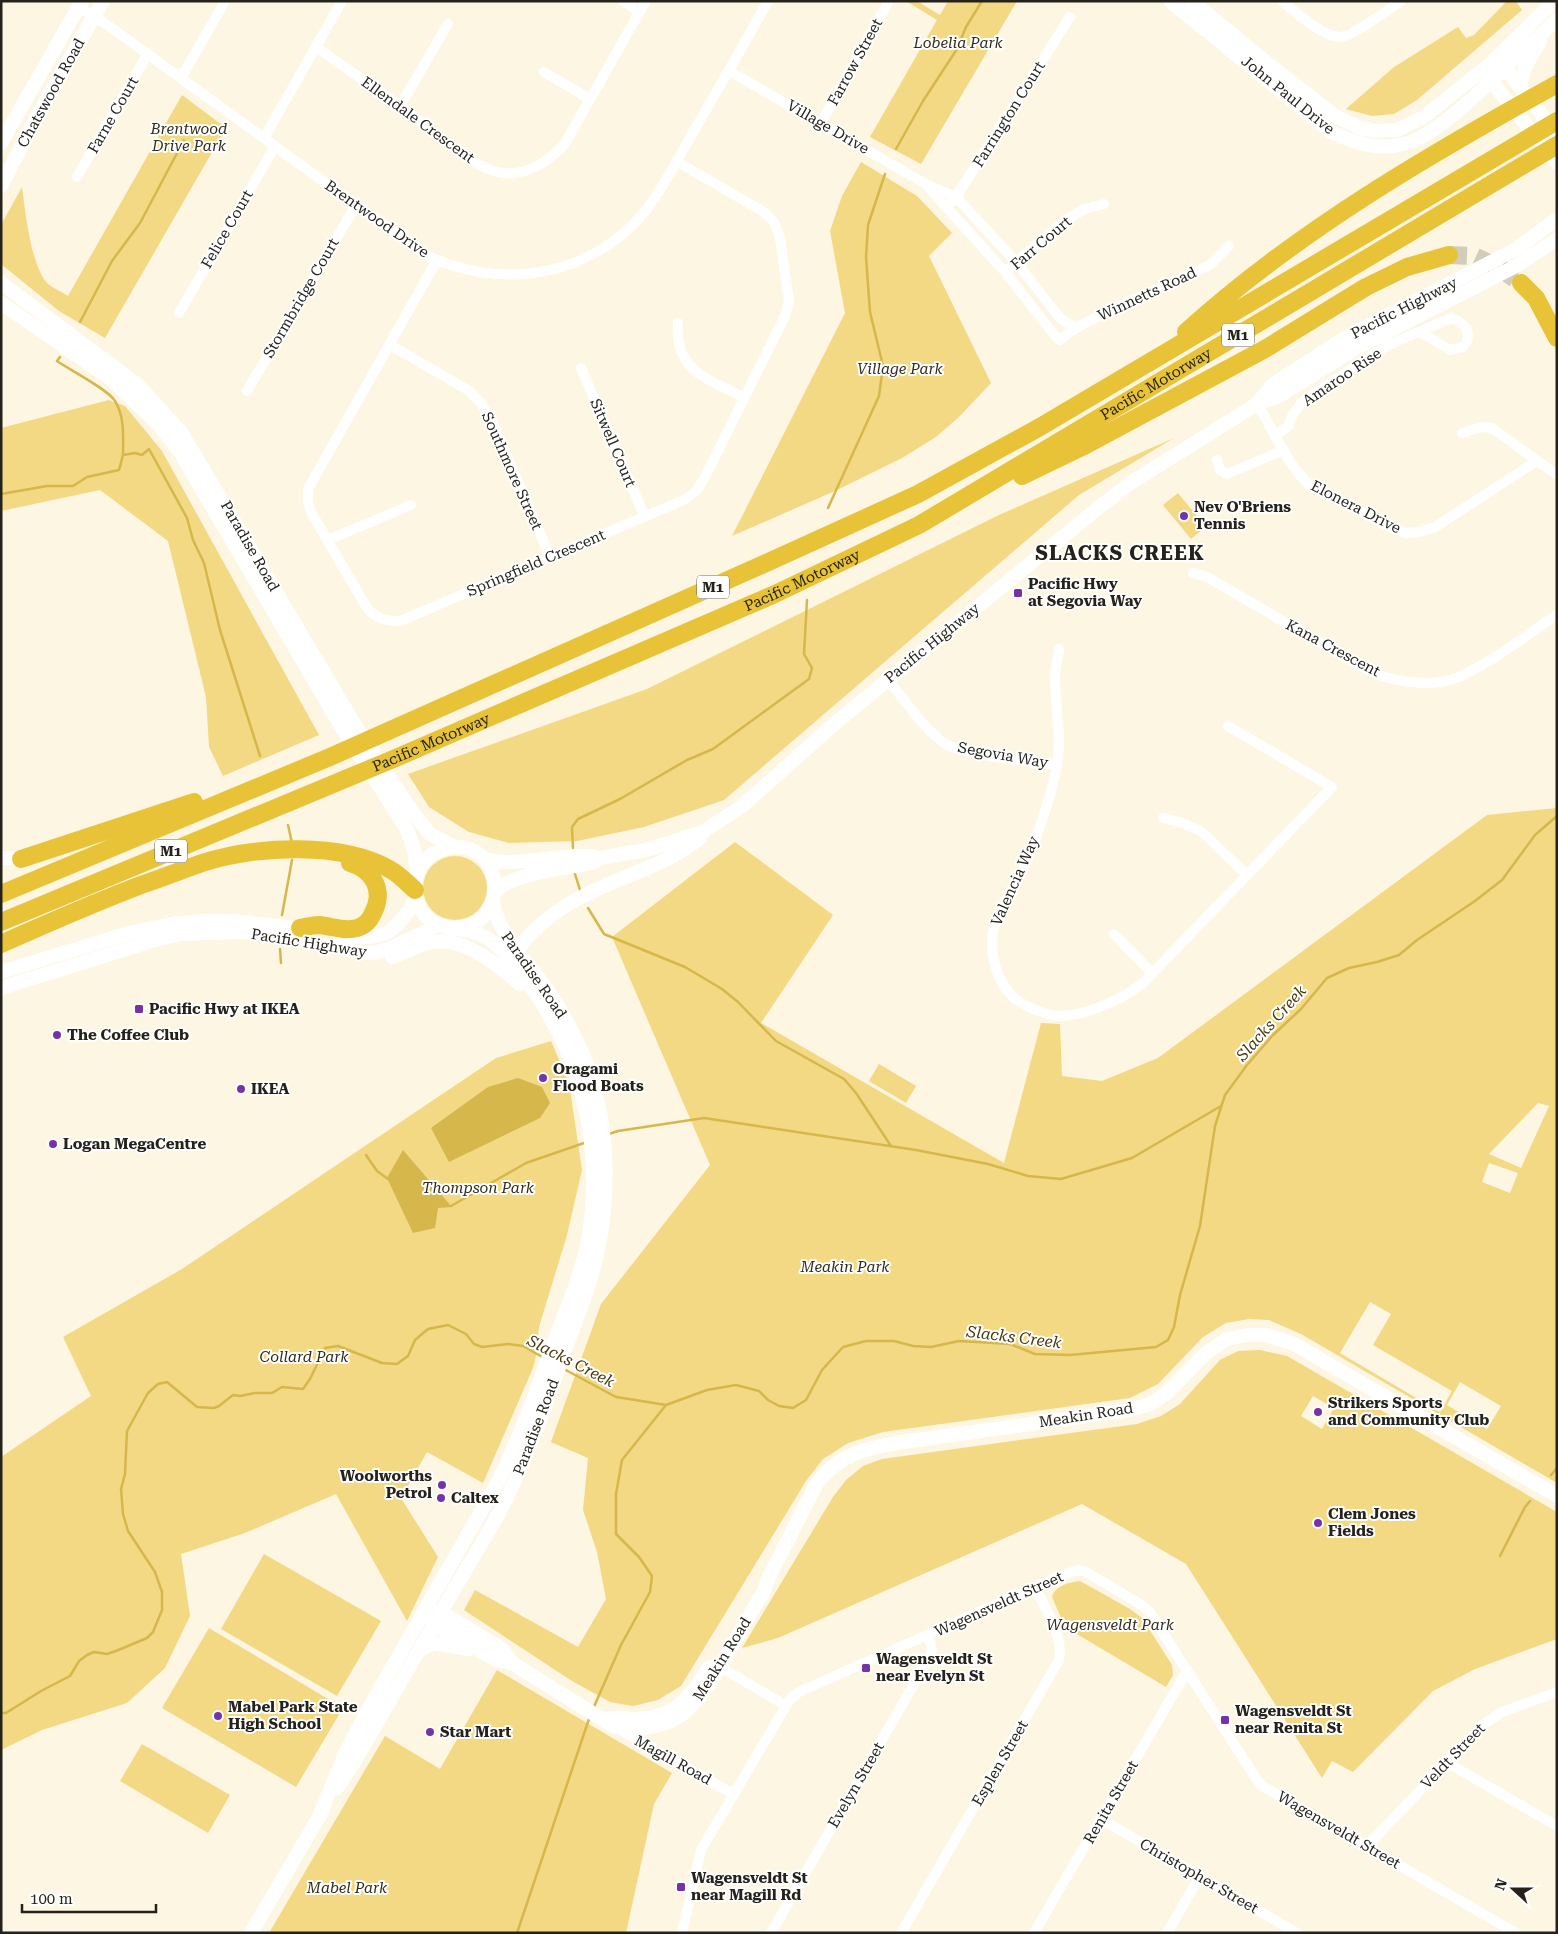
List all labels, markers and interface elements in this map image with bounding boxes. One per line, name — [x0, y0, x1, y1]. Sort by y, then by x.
street label: Farrow Street — [824, 15, 887, 109]
park label: Lobelia Park — [912, 34, 1003, 52]
street label: Chatswood Road — [14, 35, 89, 151]
street label: John Paul Drive — [1238, 52, 1338, 138]
street label: Farrington Court — [969, 57, 1049, 170]
street label: Farne Court — [84, 73, 142, 157]
street label: Ellendale Crescent — [358, 73, 478, 167]
street label: Village Drive — [784, 96, 872, 158]
park label: Brentwood Drive Park — [150, 120, 227, 155]
street label: Brentwood Drive — [322, 176, 432, 262]
street label: Felice Court — [197, 186, 257, 271]
street label: Farr Court — [1007, 212, 1075, 274]
street label: Stormbridge Court — [259, 235, 343, 361]
street label: Winnetts Road — [1095, 263, 1199, 325]
street label: Pacific Highway — [1348, 273, 1460, 343]
road number: M1 — [1222, 324, 1254, 346]
street label: Pacific Motorway — [1097, 344, 1215, 424]
street label: Amaroo Rise — [1299, 344, 1385, 410]
park label: Village Park — [857, 360, 944, 378]
street label: Sitwell Court — [586, 396, 640, 490]
street label: Southmore Street — [478, 409, 546, 533]
street label: Elonera Drive — [1308, 477, 1404, 537]
street label: Paradise Road — [217, 497, 283, 595]
place label: Nev O'Briens Tennis — [1194, 498, 1291, 533]
marker: Nev O'Briens Tennis — [1178, 510, 1190, 522]
street label: Springfield Crescent — [464, 526, 608, 600]
district label: SLACKS CREEK — [1035, 541, 1205, 565]
street label: Pacific Motorway — [741, 545, 863, 615]
place label: Pacific Hwy at Segovia Way — [1028, 575, 1142, 610]
road number: M1 — [697, 576, 729, 598]
marker: Pacific Hwy at Segovia Way — [1012, 587, 1024, 599]
street label: Pacific Highway — [881, 599, 983, 687]
street label: Kana Crescent — [1283, 616, 1384, 681]
street label: Pacific Motorway — [370, 709, 493, 776]
street label: Segovia Way — [956, 738, 1050, 772]
street label: Valencia Way — [987, 833, 1043, 929]
road number: M1 — [155, 839, 187, 862]
street label: Pacific Highway — [250, 925, 368, 961]
street label: Paradise Road — [497, 928, 571, 1022]
water label: Slacks Creek — [1231, 981, 1310, 1066]
place label: Pacific Hwy at IKEA — [149, 1000, 300, 1018]
marker: Pacific Hwy at IKEA — [133, 1003, 145, 1015]
place label: The Coffee Club — [67, 1026, 189, 1044]
marker: The Coffee Club — [51, 1029, 63, 1041]
place label: Oragami Flood Boats — [553, 1060, 644, 1095]
marker: Oragami Flood Boats — [537, 1072, 549, 1084]
place label: IKEA — [251, 1080, 290, 1098]
marker: IKEA — [235, 1083, 247, 1095]
place label: Logan MegaCentre — [63, 1135, 206, 1153]
marker: Logan MegaCentre — [47, 1138, 59, 1150]
park label: Thompson Park — [422, 1179, 535, 1197]
park label: Meakin Park — [799, 1258, 890, 1276]
water label: Slacks Creek — [964, 1322, 1063, 1352]
water label: Slacks Creek — [523, 1330, 618, 1391]
park label: Collard Park — [260, 1348, 349, 1366]
street label: Paradise Road — [509, 1376, 563, 1478]
place label: Strikers Sports and Community Club — [1328, 1394, 1489, 1429]
street label: Meakin Road — [1038, 1399, 1135, 1431]
marker: Strikers Sports and Community Club — [1312, 1406, 1324, 1418]
place label: Woolworths Petrol — [340, 1467, 432, 1502]
marker: Woolworths Petrol — [436, 1479, 448, 1491]
place label: Caltex — [451, 1489, 499, 1507]
marker: Caltex — [435, 1492, 447, 1504]
place label: Clem Jones Fields — [1328, 1505, 1416, 1540]
marker: Clem Jones Fields — [1312, 1517, 1324, 1529]
street label: Wagensveldt Street — [932, 1567, 1066, 1640]
street label: Meakin Road — [689, 1614, 755, 1704]
park label: Wagensveldt Park — [1046, 1616, 1175, 1634]
place label: Wagensveldt St near Evelyn St — [876, 1650, 993, 1685]
marker: Wagensveldt St near Evelyn St — [860, 1662, 872, 1674]
place label: Mabel Park State High School — [228, 1698, 358, 1733]
place label: Wagensveldt St near Renita St — [1235, 1702, 1352, 1737]
marker: Mabel Park State High School — [212, 1710, 224, 1722]
marker: Wagensveldt St near Renita St — [1219, 1714, 1231, 1726]
street label: Esplen Street — [968, 1717, 1032, 1809]
street label: Veldt Street — [1417, 1719, 1489, 1793]
place label: Star Mart — [440, 1723, 511, 1741]
marker: Star Mart — [424, 1726, 436, 1738]
street label: Magill Road — [631, 1731, 715, 1789]
street label: Evelyn Street — [824, 1739, 888, 1831]
street label: Renita Street — [1080, 1757, 1142, 1847]
street label: Wagensveldt Street — [1274, 1787, 1404, 1873]
street label: Christopher Street — [1136, 1835, 1262, 1917]
north arrow — [1488, 1864, 1538, 1914]
place label: Wagensveldt St near Magill Rd — [691, 1869, 808, 1904]
text: N — [1491, 1876, 1510, 1892]
park label: Mabel Park — [306, 1879, 388, 1897]
marker: Wagensveldt St near Magill Rd — [675, 1881, 687, 1893]
scale bar — [22, 1882, 156, 1914]
text: 100 m — [30, 1890, 73, 1908]

